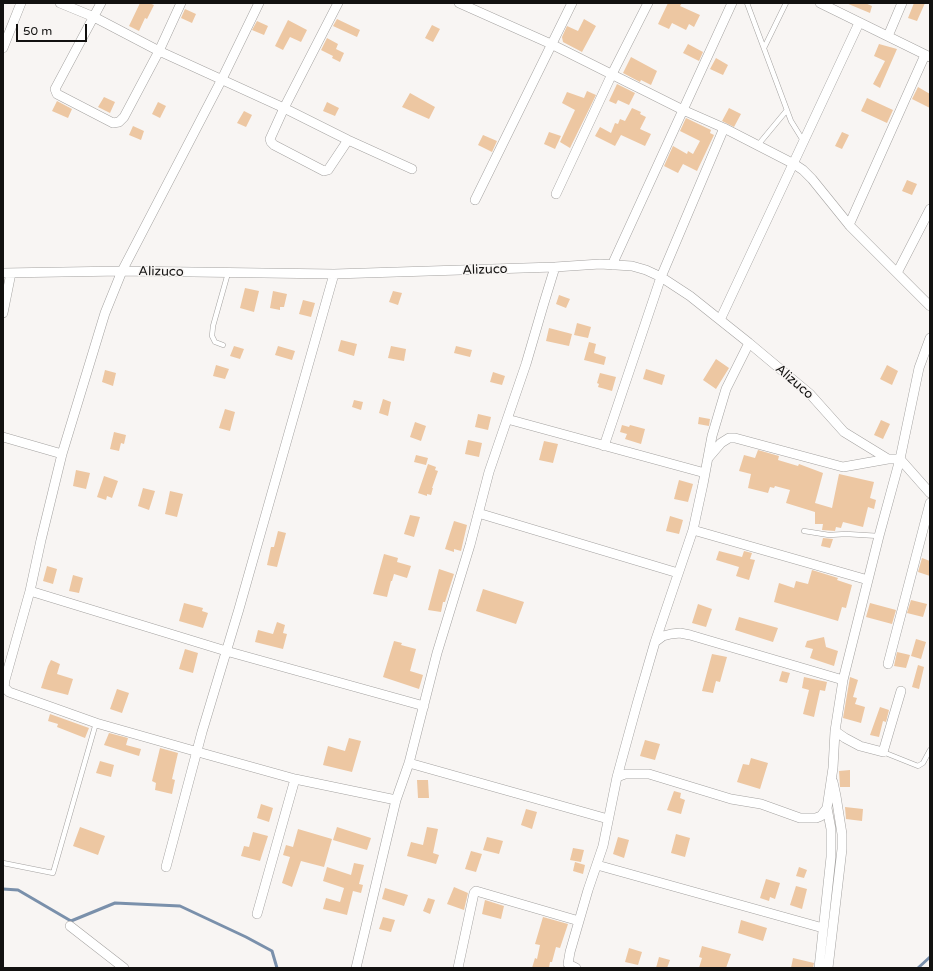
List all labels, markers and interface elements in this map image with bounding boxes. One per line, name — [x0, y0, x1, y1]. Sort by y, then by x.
scale bar — [18, 16, 89, 42]
text: 50 m — [23, 24, 52, 38]
street label: Alizuco — [462, 261, 508, 279]
street label: Alizuco — [138, 264, 184, 280]
street label: Alizuco — [772, 361, 816, 403]

